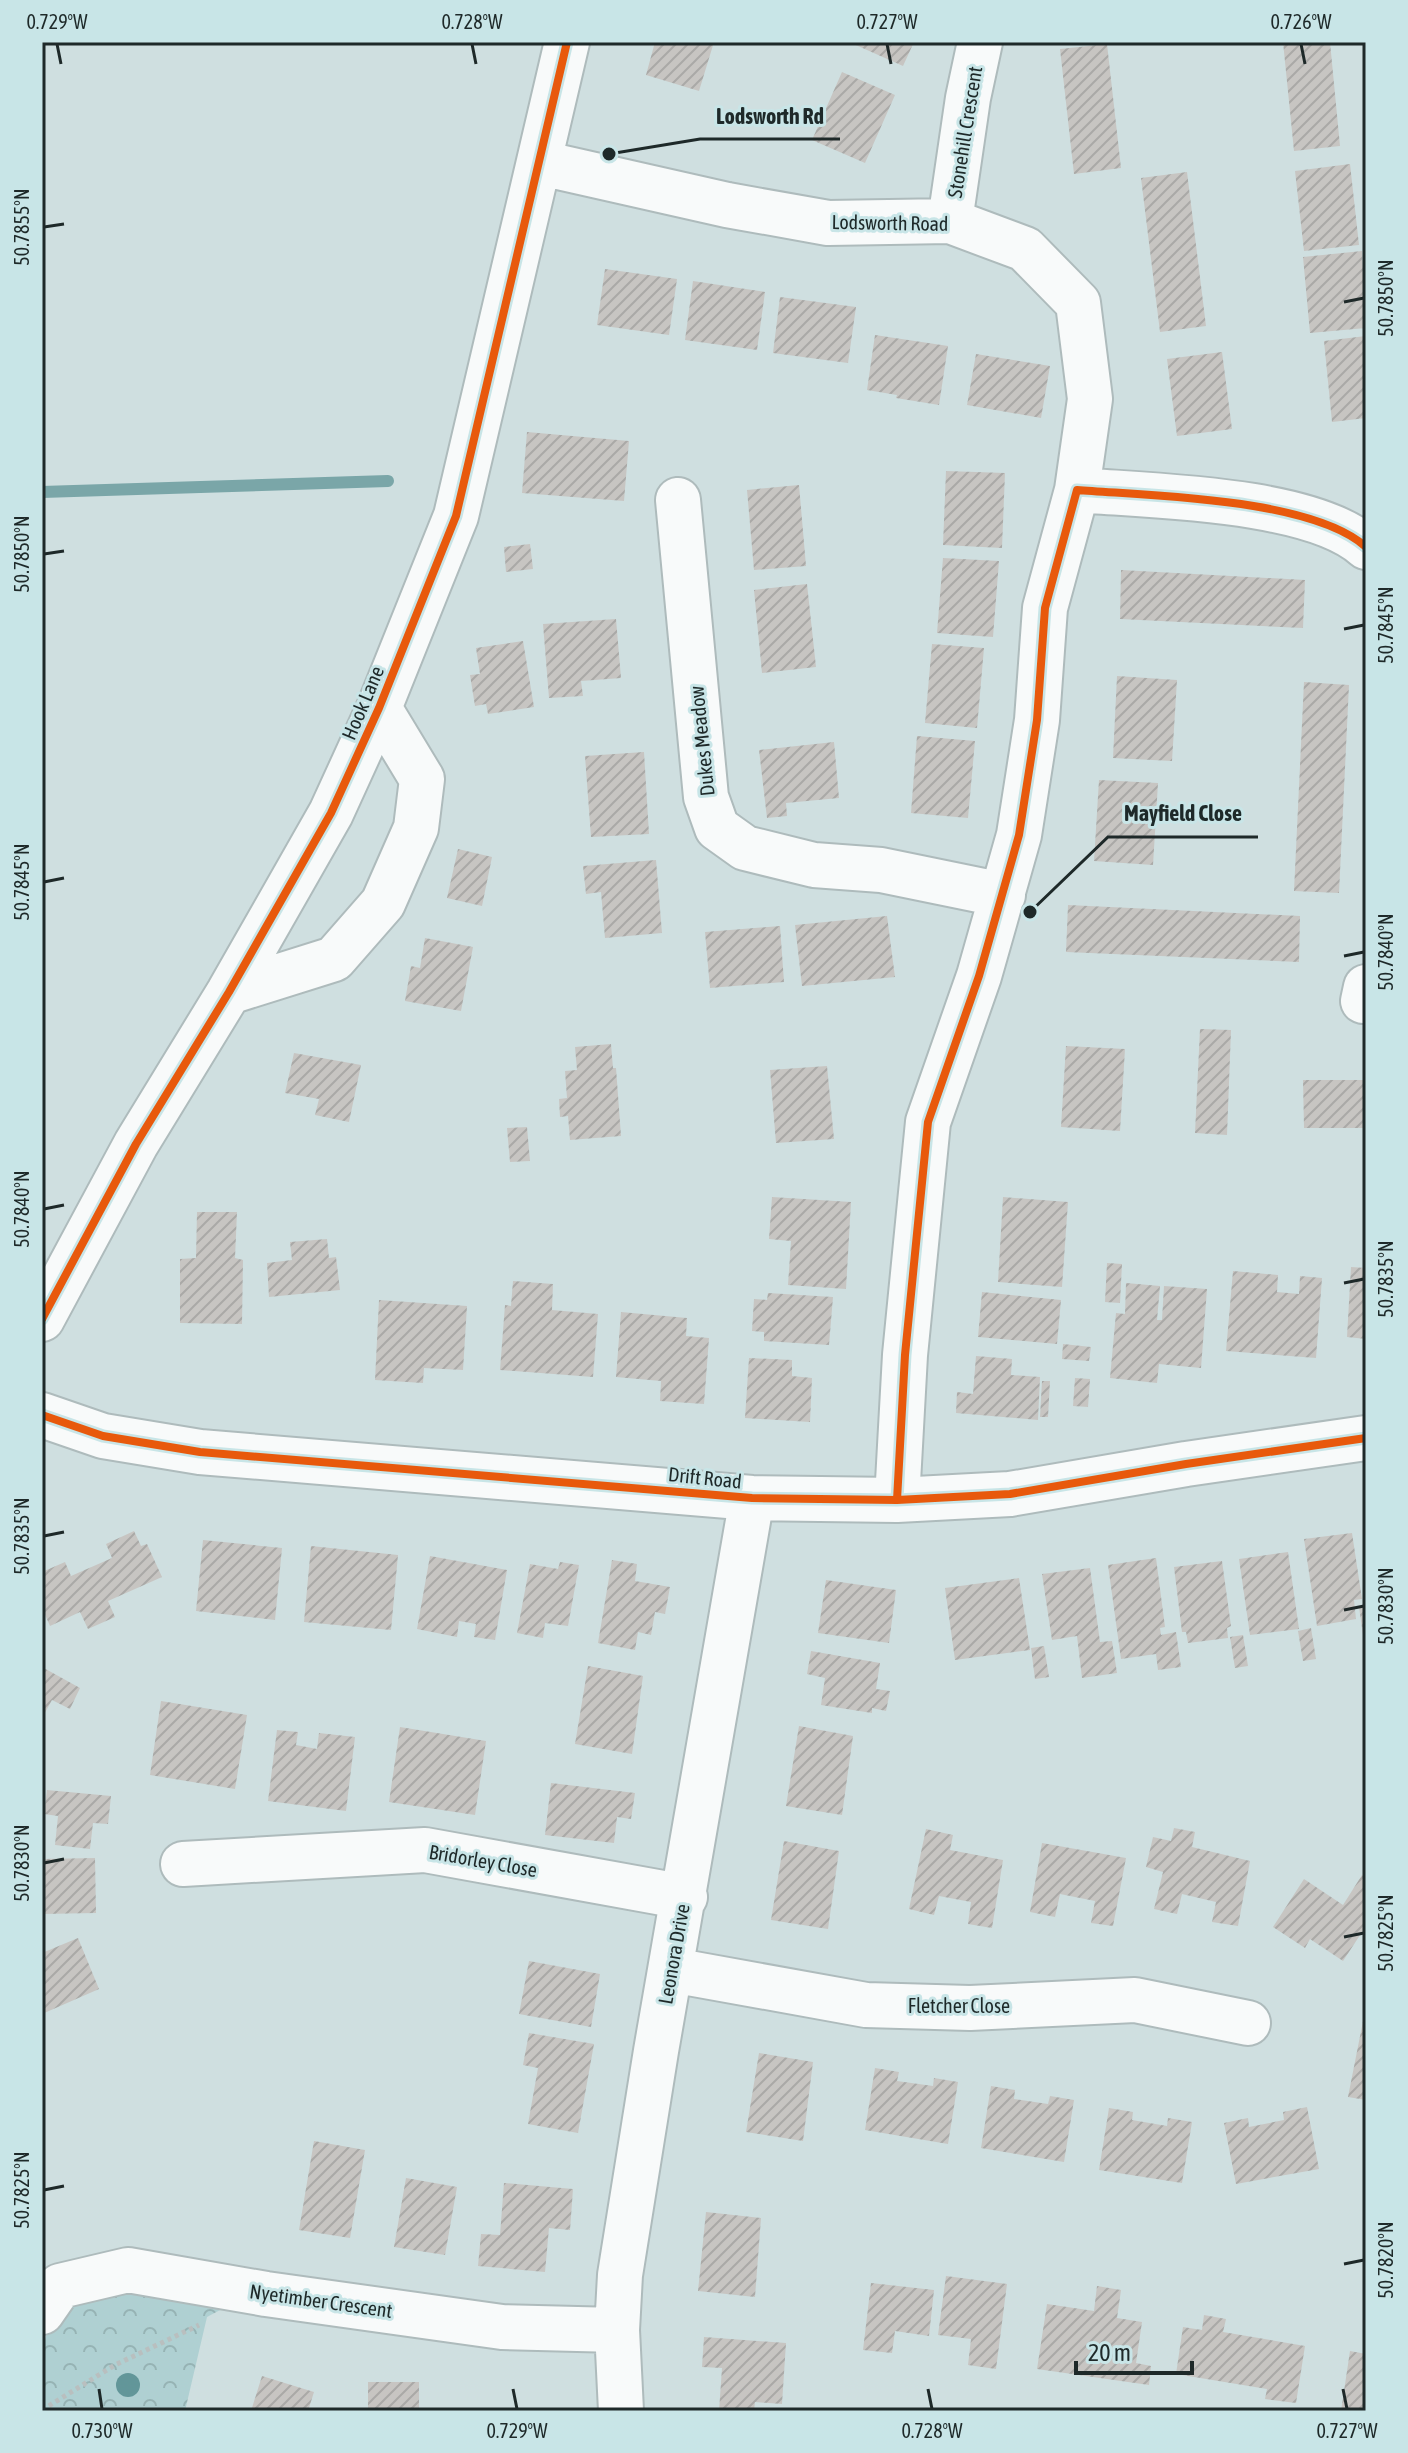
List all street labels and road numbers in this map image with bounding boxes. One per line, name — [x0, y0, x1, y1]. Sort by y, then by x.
street label: Stonehill Crescent — [943, 64, 986, 199]
street label: Lodsworth Road — [831, 210, 949, 235]
street label: Hook Lane — [337, 663, 388, 743]
street label: Dukes Meadow — [684, 685, 719, 797]
street label: Drift Road — [667, 1462, 743, 1493]
street label: Bridorley Close — [427, 1840, 539, 1881]
street label: Leonora Drive — [653, 1902, 694, 2006]
street label: Fletcher Close — [908, 1994, 1010, 2017]
street label: Nyetimber Crescent — [248, 2279, 394, 2322]

